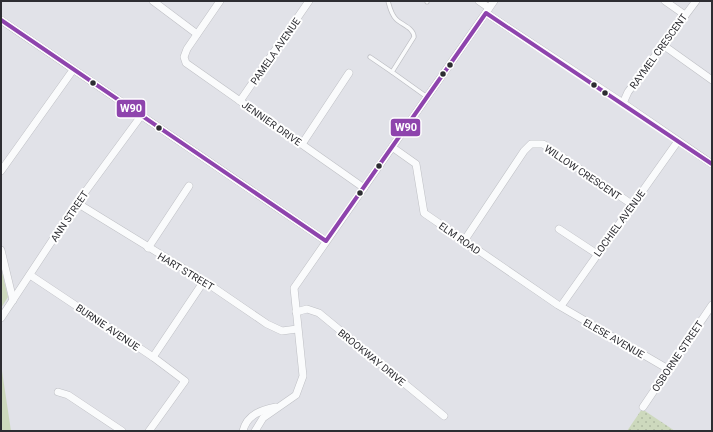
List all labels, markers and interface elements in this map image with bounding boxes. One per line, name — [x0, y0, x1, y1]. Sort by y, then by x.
street label: RAYMEL CRESCENT — [628, 12, 689, 91]
street label: PAMELA AVENUE — [248, 16, 303, 87]
unlabelled marker — [445, 60, 455, 70]
unlabelled marker — [438, 69, 448, 79]
unlabelled marker — [88, 78, 98, 88]
unlabelled marker — [589, 80, 599, 90]
unlabelled marker — [600, 88, 610, 98]
line badge: W90 — [116, 99, 146, 118]
street label: JENNIER DRIVE — [240, 99, 304, 148]
text: W90 — [120, 102, 142, 115]
line badge: W90 — [390, 118, 421, 137]
text: W90 — [395, 121, 417, 134]
unlabelled marker — [154, 123, 164, 133]
street label: WILLOW CRESCENT — [542, 143, 623, 202]
unlabelled marker — [374, 161, 384, 171]
unlabelled marker — [355, 188, 365, 198]
street label: LOCHIEL AVENUE — [592, 188, 647, 259]
street label: ANN STREET — [48, 189, 90, 244]
street label: ELM ROAD — [437, 220, 483, 257]
street label: HART STREET — [156, 250, 216, 292]
street label: BURNIE AVENUE — [74, 302, 142, 353]
street label: ELESE AVENUE — [581, 317, 646, 360]
street label: OSBORNE STREET — [650, 319, 705, 394]
street label: BROOKWAY DRIVE — [336, 327, 408, 388]

